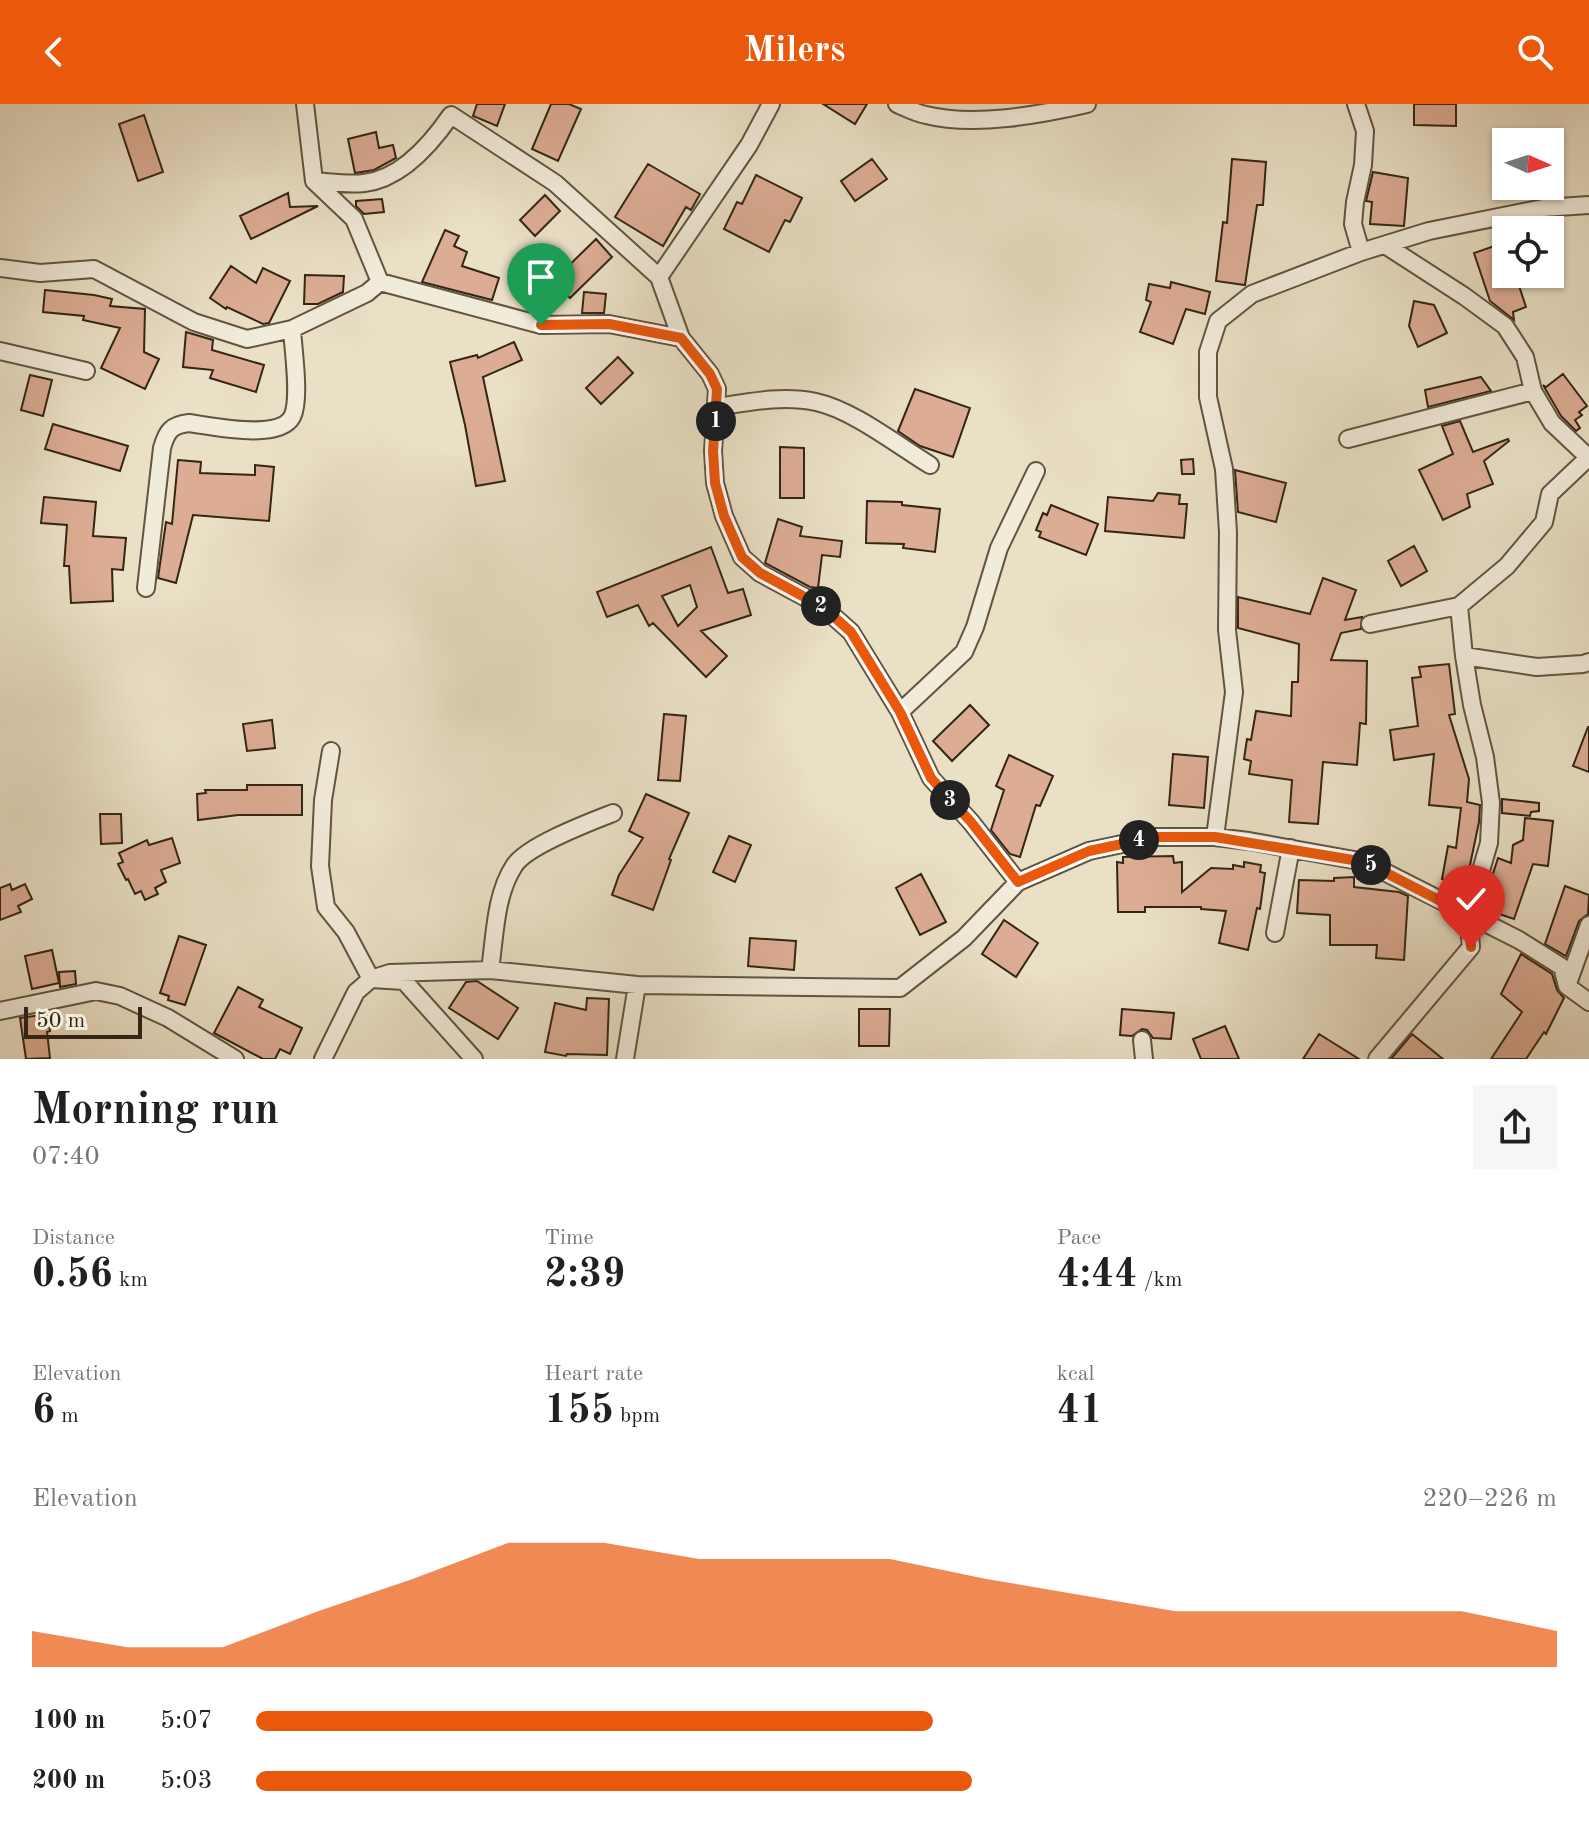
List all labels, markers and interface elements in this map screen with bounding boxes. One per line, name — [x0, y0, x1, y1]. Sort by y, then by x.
icon: back — [32, 30, 76, 74]
icon: search — [1513, 30, 1557, 74]
text: Milers — [744, 34, 845, 70]
north arrow — [1492, 128, 1564, 200]
map controls — [1492, 128, 1564, 288]
button: locate — [1492, 216, 1564, 288]
pin — [507, 243, 575, 325]
icon: arrive — [519, 255, 563, 299]
pin: 1 — [696, 401, 736, 441]
text: 1 — [710, 410, 722, 432]
pin: 2 — [801, 586, 841, 626]
text: 2 — [815, 595, 827, 617]
pin: 3 — [930, 780, 970, 820]
text: 3 — [944, 789, 956, 811]
pin: 4 — [1119, 820, 1159, 860]
text: 4 — [1133, 829, 1145, 851]
pin: 5 — [1351, 845, 1391, 885]
text: 5 — [1365, 854, 1377, 876]
pin — [1437, 865, 1505, 947]
icon: check — [1449, 877, 1493, 921]
scale bar — [24, 1003, 142, 1039]
text: 50 m — [36, 1010, 85, 1032]
button: share — [1473, 1085, 1557, 1169]
text: Morning run — [32, 1089, 279, 1133]
text: 07:40 — [32, 1144, 100, 1170]
text: Distance — [32, 1227, 115, 1249]
text: Time — [544, 1227, 594, 1249]
text: Pace — [1057, 1227, 1101, 1249]
text: 0.56 — [32, 1256, 113, 1296]
text: 2:39 — [544, 1256, 625, 1296]
text: 4:44 — [1057, 1256, 1137, 1296]
text: km — [113, 1269, 148, 1291]
text: /km — [1137, 1269, 1182, 1291]
text: Elevation — [32, 1363, 122, 1385]
text: Heart rate — [544, 1363, 643, 1385]
text: kcal — [1057, 1363, 1095, 1385]
text: 6 — [32, 1392, 55, 1432]
text: 155 — [544, 1392, 614, 1432]
text: 41 — [1057, 1392, 1103, 1432]
text: m — [55, 1405, 79, 1427]
text: bpm — [614, 1405, 660, 1427]
text: Elevation — [32, 1486, 138, 1512]
text: 220–226 m — [1422, 1486, 1557, 1512]
text: 100 m — [32, 1708, 105, 1734]
text: 5:07 — [160, 1708, 213, 1734]
text: 200 m — [32, 1768, 105, 1794]
text: 5:03 — [160, 1768, 213, 1794]

